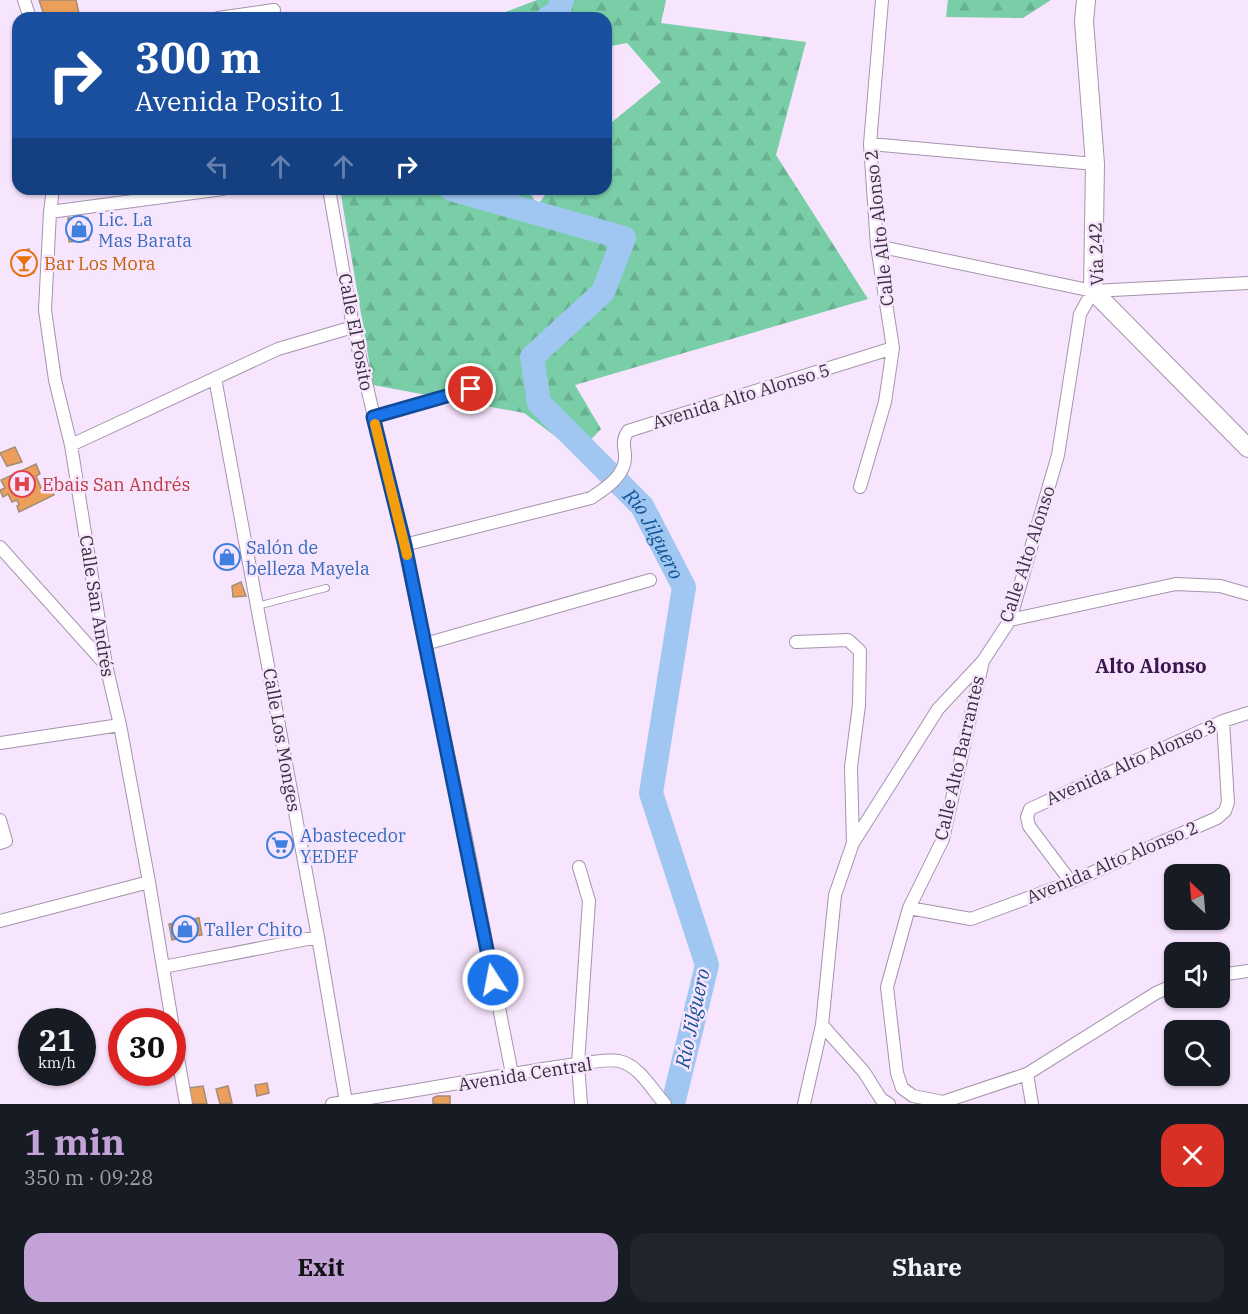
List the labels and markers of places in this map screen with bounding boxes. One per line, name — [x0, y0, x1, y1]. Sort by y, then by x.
place label: Lic. La Mas Barata — [98, 208, 192, 252]
shop icon: Lic. La Mas Barata — [64, 214, 94, 244]
bar icon: Bar Los Mora — [9, 248, 39, 278]
place label: Bar Los Mora — [44, 252, 156, 275]
pin — [445, 363, 496, 414]
hospital icon: Ebais San Andrés — [7, 469, 37, 499]
place label: Ebais San Andrés — [42, 473, 190, 496]
place label: Salón de belleza Mayela — [246, 536, 370, 580]
shop icon: Salón de belleza Mayela — [212, 542, 242, 572]
place label: Abastecedor YEDEF — [300, 824, 406, 868]
supermarket icon: Abastecedor YEDEF — [265, 830, 295, 860]
shop icon: Taller Chito — [170, 914, 200, 944]
place label: Taller Chito — [204, 918, 303, 941]

